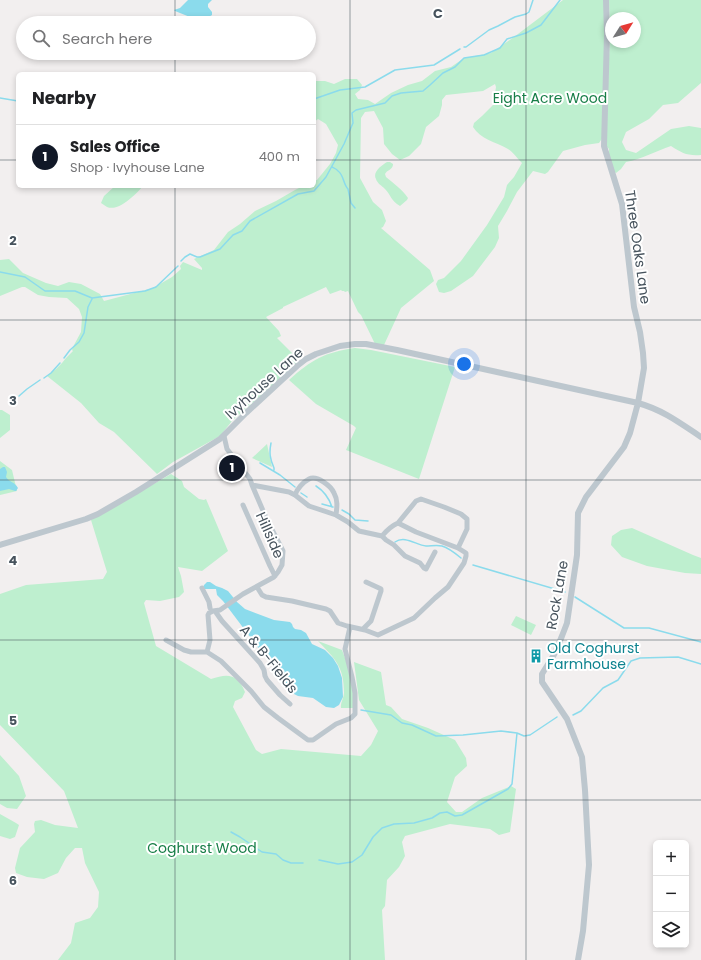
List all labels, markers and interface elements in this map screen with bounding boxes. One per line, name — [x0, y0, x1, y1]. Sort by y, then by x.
text: C — [433, 4, 443, 23]
north arrow — [605, 12, 641, 48]
search box — [16, 16, 316, 60]
icon: search — [30, 27, 52, 49]
text: Search here — [62, 28, 152, 49]
text: Nearby — [32, 86, 96, 110]
park label: Eight Acre Wood — [493, 88, 607, 108]
text: Sales Office — [70, 136, 160, 157]
text: 1 — [43, 147, 47, 166]
text: 400 m — [259, 147, 300, 166]
text: Shop · Ivyhouse Lane — [70, 158, 205, 177]
street label: Three Oaks Lane — [620, 189, 656, 306]
text: 2 — [9, 231, 17, 250]
street label: Ivyhouse Lane — [221, 342, 308, 424]
your location — [454, 354, 474, 374]
text: 3 — [9, 391, 17, 410]
pin: 1 — [219, 453, 245, 483]
street label: Hillside — [251, 509, 289, 562]
text: 4 — [9, 551, 18, 570]
street label: Rock Lane — [541, 558, 573, 631]
street label: A & B-Fields — [235, 620, 303, 698]
place label: Old Coghurst Farmhouse — [547, 638, 639, 674]
building icon: Old Coghurst Farmhouse — [528, 648, 544, 664]
text: 5 — [9, 711, 17, 730]
park label: Coghurst Wood — [147, 838, 257, 858]
map controls — [653, 840, 689, 948]
button: + — [653, 840, 689, 876]
text: 6 — [9, 871, 17, 890]
button: − — [653, 876, 689, 912]
button: layers — [653, 912, 689, 948]

